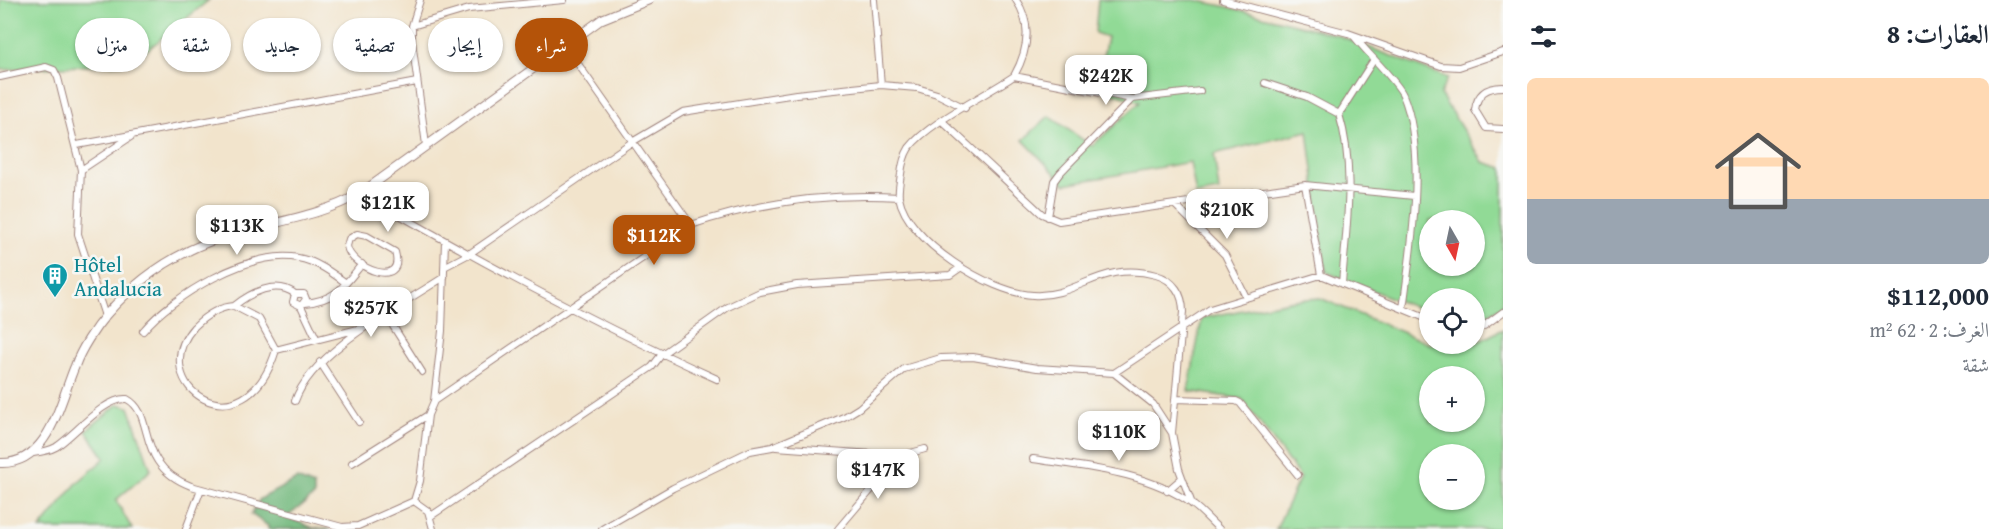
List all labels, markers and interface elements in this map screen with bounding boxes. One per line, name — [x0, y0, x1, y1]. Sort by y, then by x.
text: العقارات: 8 — [1887, 14, 1989, 53]
chip: منزل — [75, 18, 149, 72]
chip: شقة — [161, 18, 231, 72]
chip: جديد — [243, 18, 321, 72]
chip: تصفية — [333, 18, 416, 72]
chip: إيجار — [428, 18, 503, 72]
chip: شراء — [515, 18, 588, 72]
icon: filters — [1527, 20, 1560, 53]
pin: $242K — [1064, 55, 1148, 106]
text: $242K — [1079, 60, 1133, 89]
icon: home — [1704, 117, 1812, 225]
pin: $121K — [346, 182, 430, 233]
text: $121K — [361, 187, 415, 216]
pin: $210K — [1185, 189, 1269, 240]
text: $210K — [1200, 194, 1254, 223]
pin: $113K — [195, 205, 279, 256]
text: $113K — [210, 210, 264, 239]
north arrow — [1419, 210, 1485, 276]
map controls — [1419, 210, 1485, 510]
pin: $112K — [612, 215, 696, 266]
text: $112K — [627, 220, 681, 249]
place label: Hôtel Andalucia — [74, 249, 162, 304]
building icon: Hôtel Andalucia — [40, 261, 70, 299]
text: $112,000 — [1887, 276, 1989, 315]
pin: $257K — [329, 287, 413, 338]
button: locate — [1419, 288, 1485, 354]
text: $257K — [344, 292, 398, 321]
text: الغرف: 2 · 62 m² — [1870, 315, 1989, 344]
text: شقة — [1963, 350, 1989, 379]
button: + — [1419, 366, 1485, 432]
pin: $110K — [1077, 411, 1161, 462]
text: $110K — [1092, 416, 1146, 445]
button: − — [1419, 444, 1485, 510]
pin: $147K — [836, 449, 920, 500]
text: $147K — [851, 454, 905, 483]

